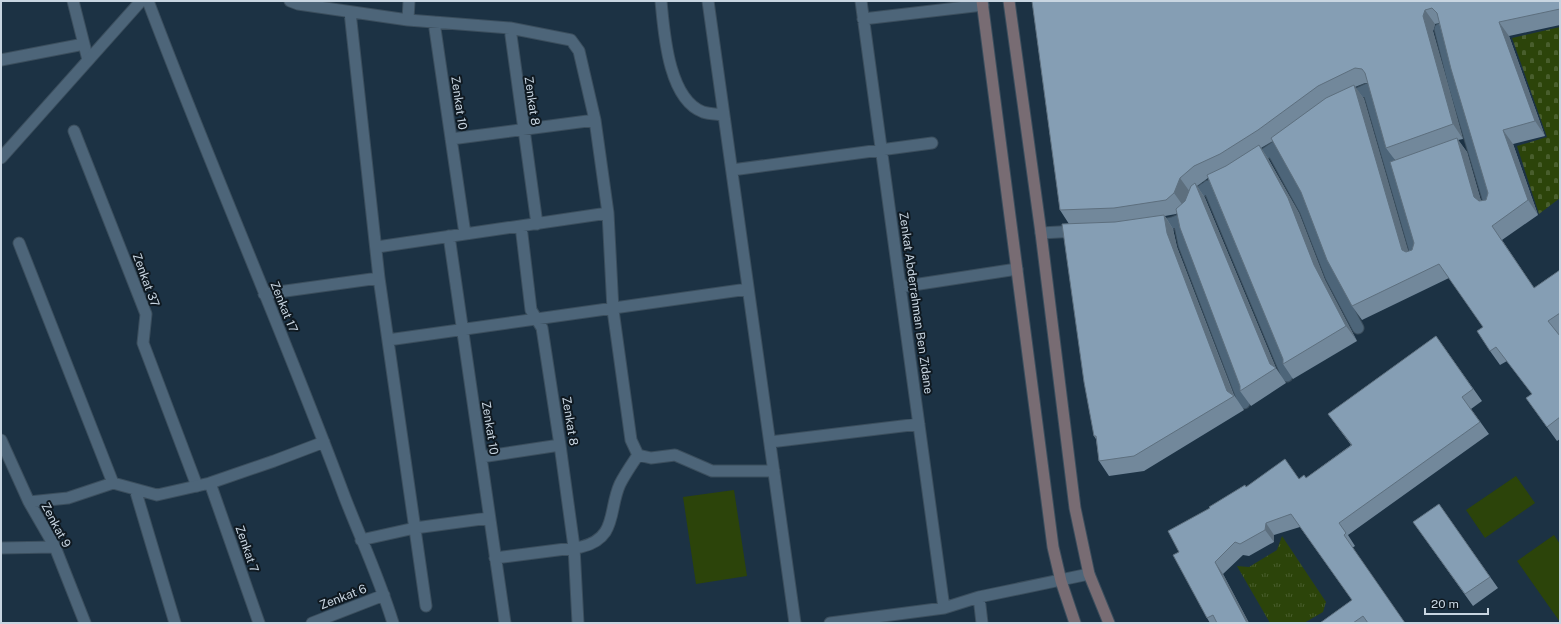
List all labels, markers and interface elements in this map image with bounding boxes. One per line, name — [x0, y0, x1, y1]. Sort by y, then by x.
street label: Zenkat 10 — [448, 75, 470, 131]
street label: Zenkat 8 — [522, 76, 542, 127]
street label: Zenkat Abderrahman Ben Zidane — [896, 211, 936, 395]
street label: Zenkat 37 — [130, 251, 162, 309]
street label: Zenkat 17 — [267, 279, 301, 335]
street label: Zenkat 8 — [559, 395, 581, 447]
street label: Zenkat 10 — [479, 400, 501, 456]
street label: Zenkat 9 — [38, 500, 74, 550]
street label: Zenkat 7 — [232, 524, 262, 574]
street label: Zenkat 6 — [318, 582, 368, 612]
scale bar — [1425, 590, 1488, 616]
text: 20 m — [1431, 597, 1459, 611]

